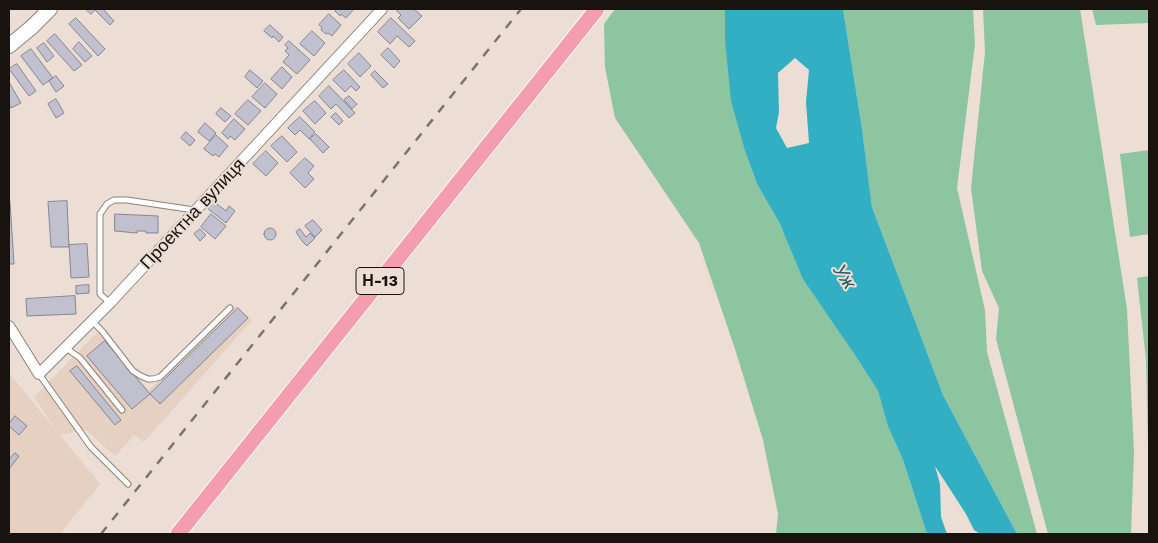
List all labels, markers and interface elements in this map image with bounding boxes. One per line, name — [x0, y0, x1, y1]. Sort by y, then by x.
street label: Проектна вулиця — [136, 154, 250, 274]
water label: Уж — [828, 260, 860, 294]
road number: Н-13 — [356, 268, 404, 294]

